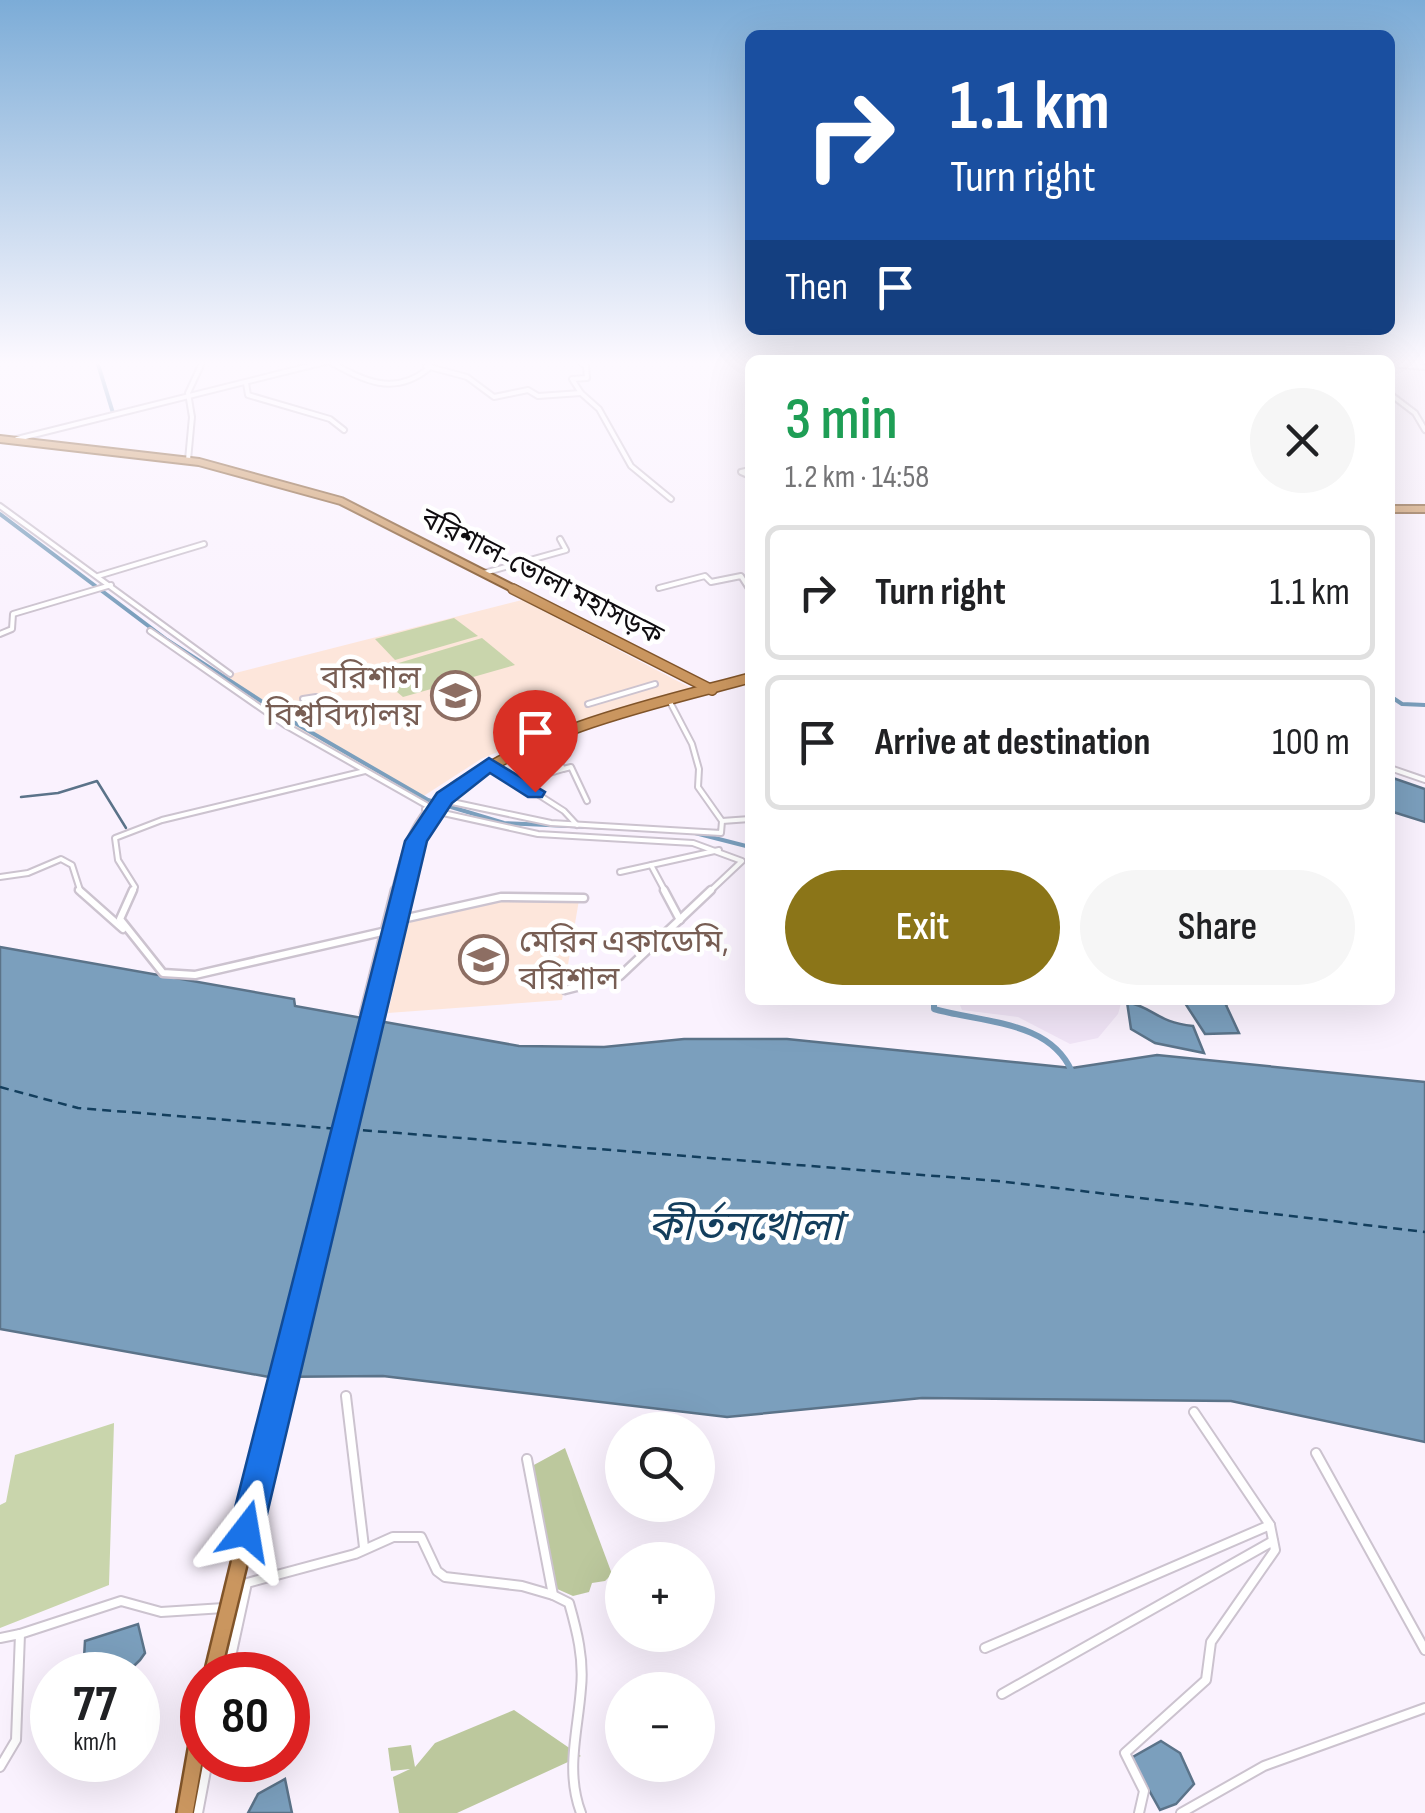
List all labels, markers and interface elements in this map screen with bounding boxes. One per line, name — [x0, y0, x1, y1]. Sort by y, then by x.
text: 1.1 km — [950, 65, 1110, 149]
icon: right — [785, 70, 915, 200]
text: Turn right — [950, 150, 1096, 205]
icon: arrive — [868, 260, 923, 315]
text: Then — [785, 265, 848, 310]
text: 3 min — [785, 384, 898, 456]
button: close — [1250, 388, 1355, 493]
text: 1.2 km · 14:58 — [785, 458, 929, 497]
street label: বরিশাল-ভোলা মহাসড়ক — [415, 500, 669, 653]
icon: right — [790, 565, 845, 620]
text: Turn right — [875, 570, 1006, 615]
text: 1.1 km — [1270, 570, 1350, 615]
place label: বরিশাল বিশ্ববিদ্যালয় — [265, 659, 422, 735]
school or university icon: বরিশাল বিশ্ববিদ্যালয় — [430, 670, 482, 722]
pin — [493, 690, 578, 793]
icon: arrive — [508, 705, 563, 760]
icon: arrive — [790, 715, 845, 770]
text: Arrive at destination — [875, 720, 1150, 765]
text: 100 m — [1272, 720, 1350, 765]
button: Exit — [785, 870, 1060, 985]
button: Share — [1080, 870, 1355, 985]
place label: মেরিন একাডেমি, বরিশাল — [518, 923, 728, 999]
school or university icon: মেরিন একাডেমি, বরিশাল — [458, 934, 510, 986]
water label: কীর্তনখোলা — [648, 1201, 850, 1253]
map controls — [605, 1412, 715, 1782]
button: search — [605, 1412, 715, 1522]
position arrow — [194, 1479, 298, 1583]
button: + — [605, 1542, 715, 1652]
speed limit sign: 80 — [180, 1652, 310, 1782]
button: − — [605, 1672, 715, 1782]
text: 77 — [73, 1675, 117, 1735]
text: km/h — [73, 1727, 117, 1758]

